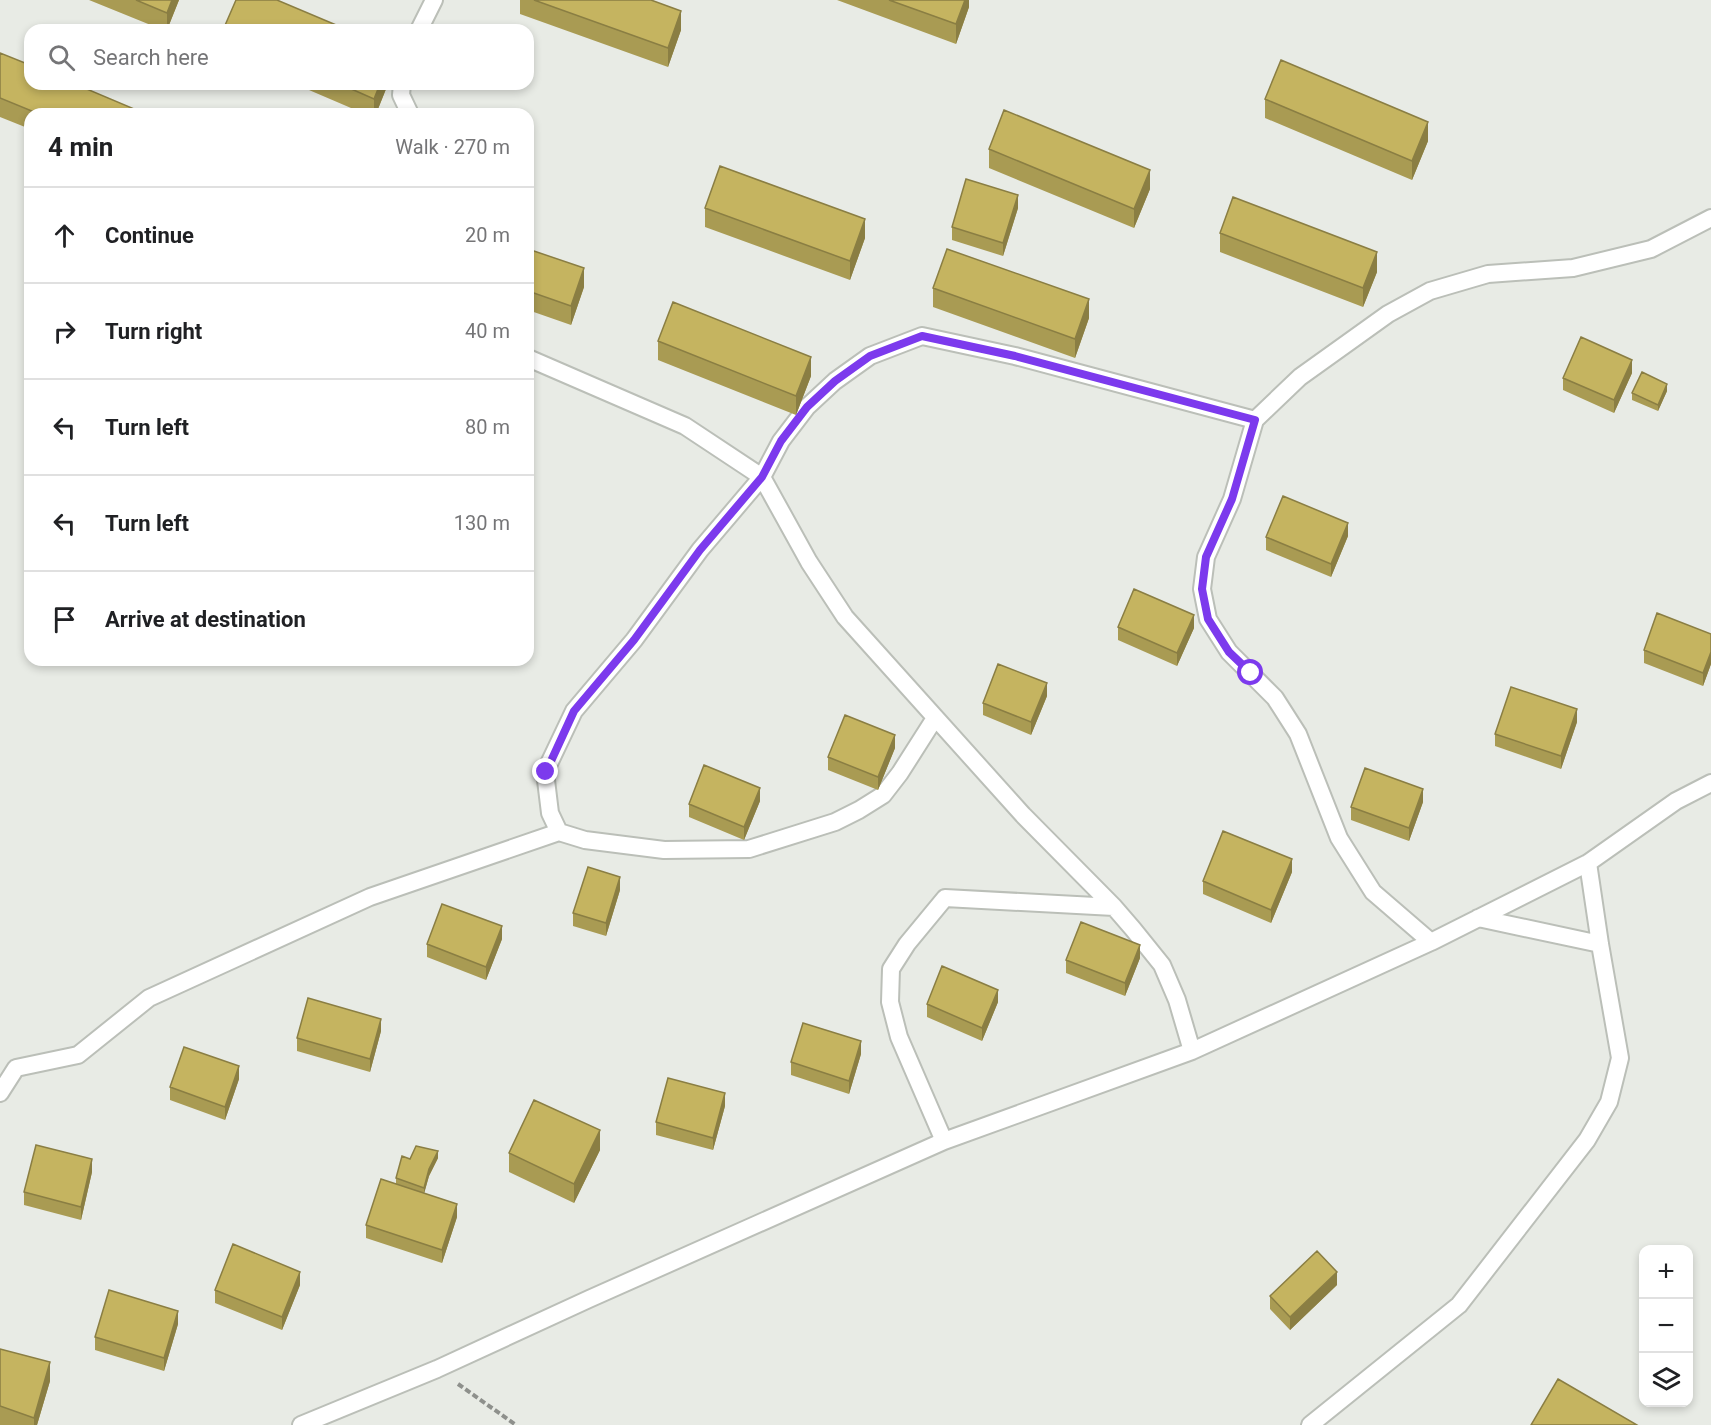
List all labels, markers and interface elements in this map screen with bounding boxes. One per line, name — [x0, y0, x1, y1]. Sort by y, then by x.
search box — [24, 24, 534, 90]
icon: search — [45, 41, 78, 74]
text: Search here — [93, 45, 209, 70]
text: 4 min — [48, 132, 113, 162]
text: Walk · 270 m — [395, 135, 510, 159]
icon: ahead — [48, 219, 81, 252]
text: Continue — [105, 223, 194, 248]
text: 20 m — [465, 223, 510, 247]
icon: right — [48, 315, 81, 348]
text: Turn right — [105, 319, 202, 344]
text: 40 m — [465, 319, 510, 343]
icon: left — [48, 411, 81, 444]
text: Turn left — [105, 415, 189, 440]
text: 80 m — [465, 415, 510, 439]
icon: left — [48, 507, 81, 540]
text: Turn left — [105, 511, 189, 536]
text: 130 m — [454, 511, 510, 535]
icon: arrive — [48, 603, 81, 636]
text: Arrive at destination — [105, 607, 306, 632]
route start — [1237, 659, 1263, 685]
route end — [532, 758, 558, 784]
map controls — [1639, 1245, 1693, 1407]
button: + — [1639, 1245, 1693, 1299]
button: − — [1639, 1299, 1693, 1353]
button: layers — [1639, 1353, 1693, 1407]

